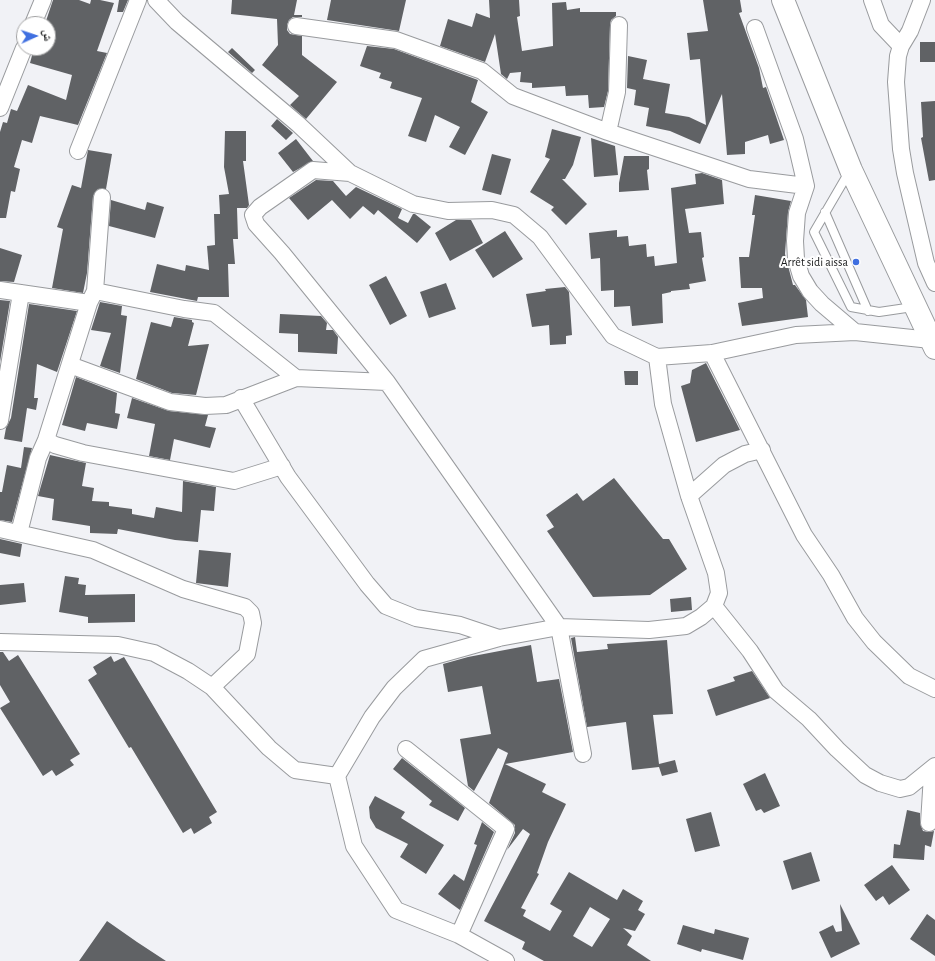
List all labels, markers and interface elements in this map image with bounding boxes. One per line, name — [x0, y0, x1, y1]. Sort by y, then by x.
north arrow — [16, 16, 56, 56]
text: ش — [42, 29, 53, 42]
place label: Arrêt sidi aissa — [781, 255, 848, 269]
marker: Arrêt sidi aissa — [851, 257, 861, 267]

